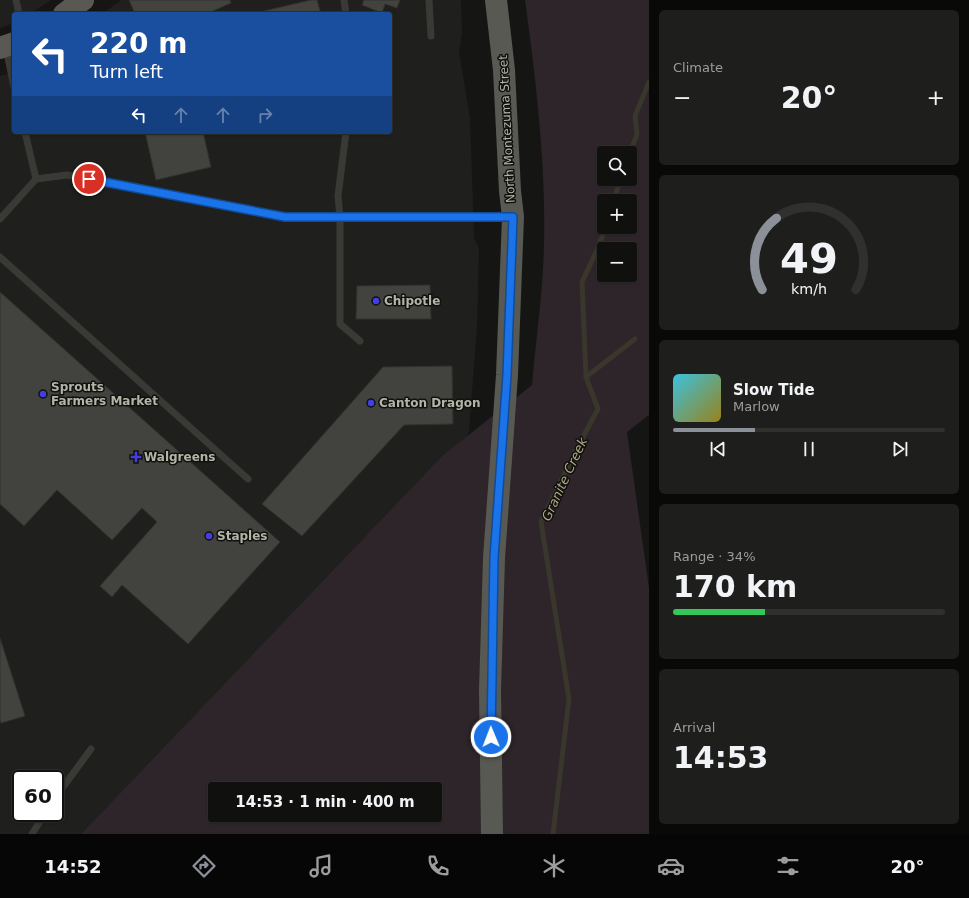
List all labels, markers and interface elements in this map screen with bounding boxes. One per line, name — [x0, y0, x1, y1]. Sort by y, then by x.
text: 220 m — [90, 27, 187, 60]
icon: left — [24, 28, 76, 80]
street label: North Montezuma Street — [496, 54, 518, 203]
text: Climate — [673, 60, 723, 75]
text: Turn left — [90, 61, 163, 82]
text: 20° — [781, 80, 837, 115]
text: − — [673, 85, 691, 110]
text: + — [927, 85, 945, 110]
icon: left — [128, 104, 150, 126]
icon: ahead — [170, 104, 192, 126]
icon: ahead — [212, 104, 234, 126]
icon: right — [254, 104, 276, 126]
map controls — [597, 146, 637, 282]
button: search — [597, 146, 637, 186]
pin — [72, 162, 106, 196]
icon: arrive — [78, 168, 100, 190]
button: + — [597, 194, 637, 234]
text: 49 — [780, 234, 838, 283]
button: − — [597, 242, 637, 282]
text: km/h — [791, 281, 827, 297]
place label: Chipotle — [384, 294, 440, 308]
marker: Chipotle — [371, 296, 381, 306]
place label: Sprouts Farmers Market — [51, 380, 158, 408]
text: Slow Tide — [733, 381, 815, 399]
marker: Sprouts Farmers Market — [38, 389, 48, 399]
place label: Canton Dragon — [379, 396, 481, 410]
marker: Canton Dragon — [366, 398, 376, 408]
text: Marlow — [733, 399, 780, 414]
water label: Granite Creek — [539, 435, 591, 523]
icon: previous — [707, 438, 729, 460]
icon: pause — [798, 438, 820, 460]
icon: next — [889, 438, 911, 460]
place label: Walgreens — [144, 450, 216, 464]
marker: Walgreens — [131, 452, 141, 462]
place label: Staples — [217, 529, 267, 543]
marker: Staples — [204, 531, 214, 541]
text: Range · 34% — [673, 549, 756, 564]
text: 170 km — [673, 569, 797, 604]
position arrow — [470, 716, 512, 758]
text: Arrival — [673, 720, 715, 735]
text: 14:53 — [673, 740, 769, 775]
speed limit sign: 60 — [12, 770, 64, 822]
text: 14:53 · 1 min · 400 m — [235, 793, 415, 811]
icon: directions — [190, 852, 218, 880]
icon: music — [307, 852, 335, 880]
icon: phone — [424, 852, 452, 880]
icon: climate — [540, 852, 568, 880]
icon: car — [657, 852, 685, 880]
icon: filters — [774, 852, 802, 880]
text: 14:52 — [44, 856, 102, 877]
text: 20° — [891, 856, 925, 877]

